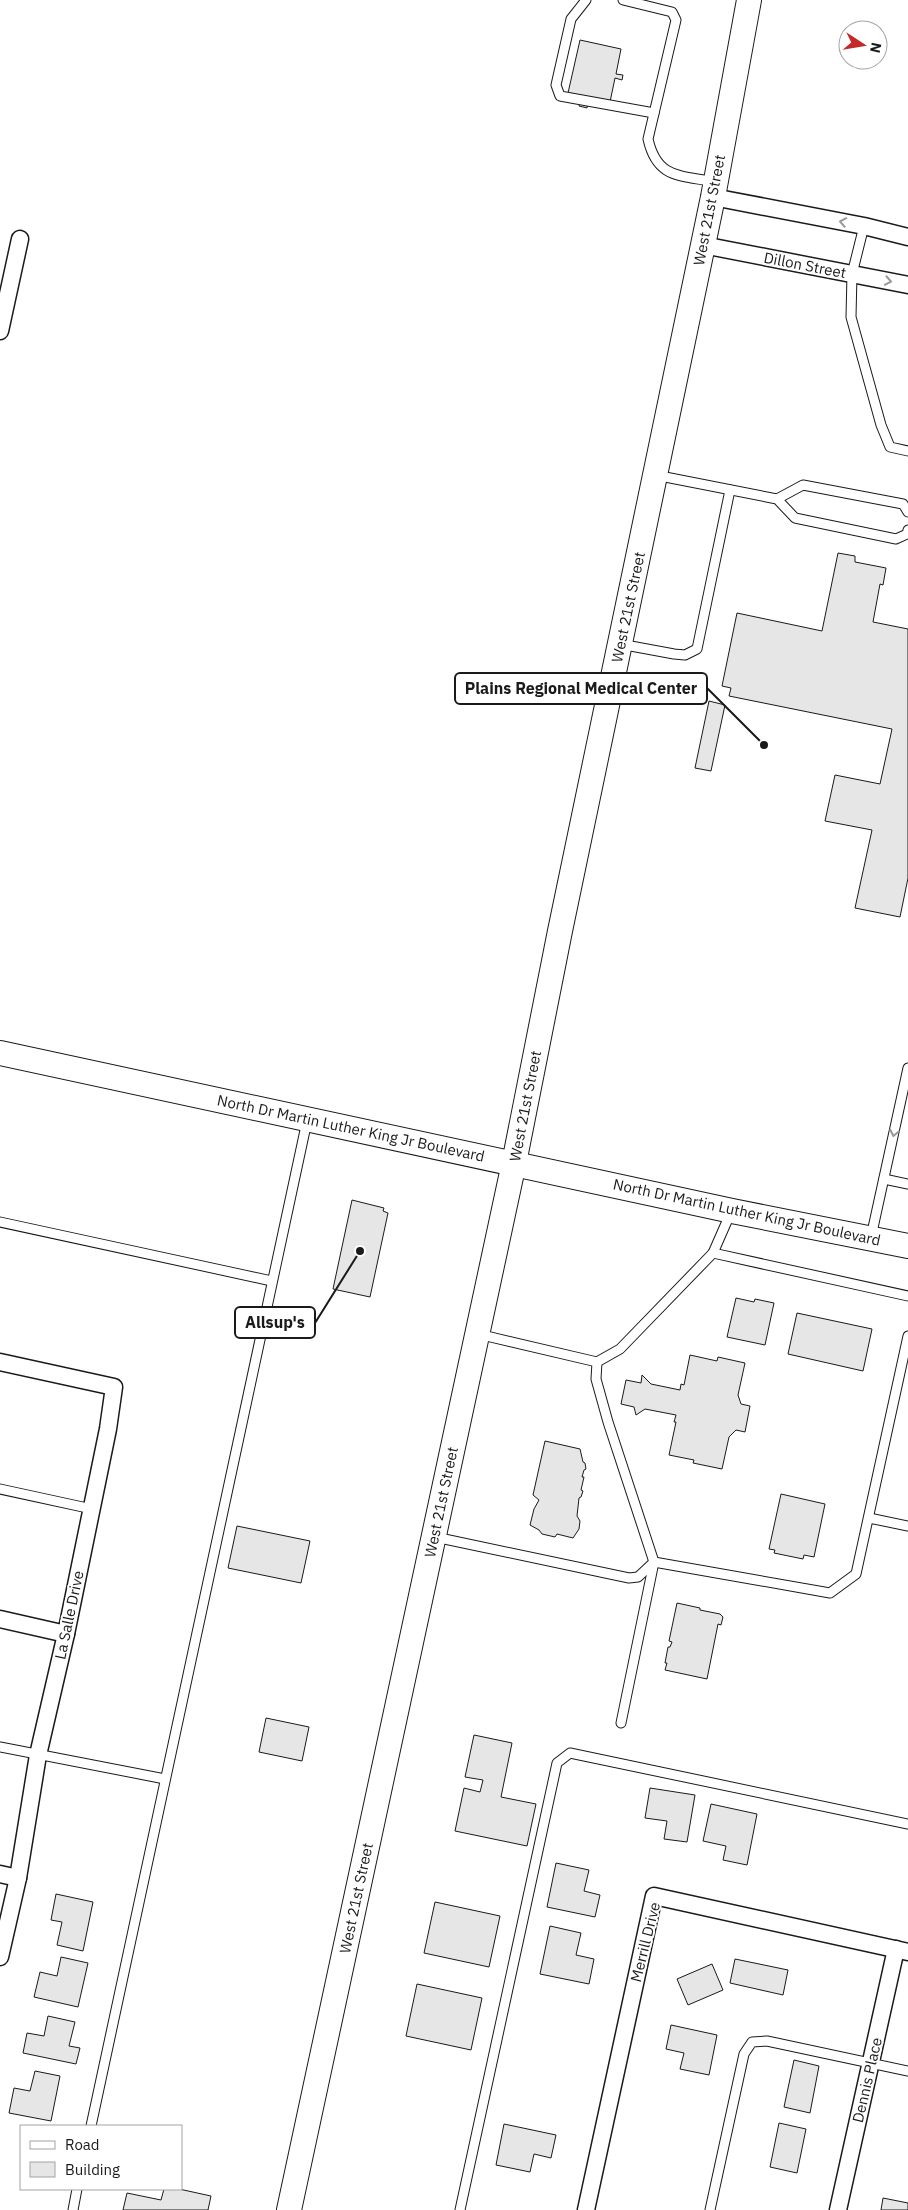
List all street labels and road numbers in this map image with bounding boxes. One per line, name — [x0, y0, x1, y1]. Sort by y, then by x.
street label: West 21st Street — [689, 153, 729, 267]
street label: Dillon Street — [762, 248, 848, 282]
street label: West 21st Street — [607, 550, 649, 664]
street label: West 21st Street — [505, 1049, 545, 1163]
street label: North Dr Martin Luther King Jr Boulevard — [216, 1090, 486, 1166]
street label: North Dr Martin Luther King Jr Boulevard — [612, 1174, 882, 1250]
street label: West 21st Street — [420, 1445, 462, 1559]
street label: La Salle Drive — [50, 1569, 88, 1661]
street label: West 21st Street — [335, 1841, 377, 1955]
street label: Merrill Drive — [626, 1900, 664, 1984]
street label: Dennis Place — [848, 2036, 886, 2124]

